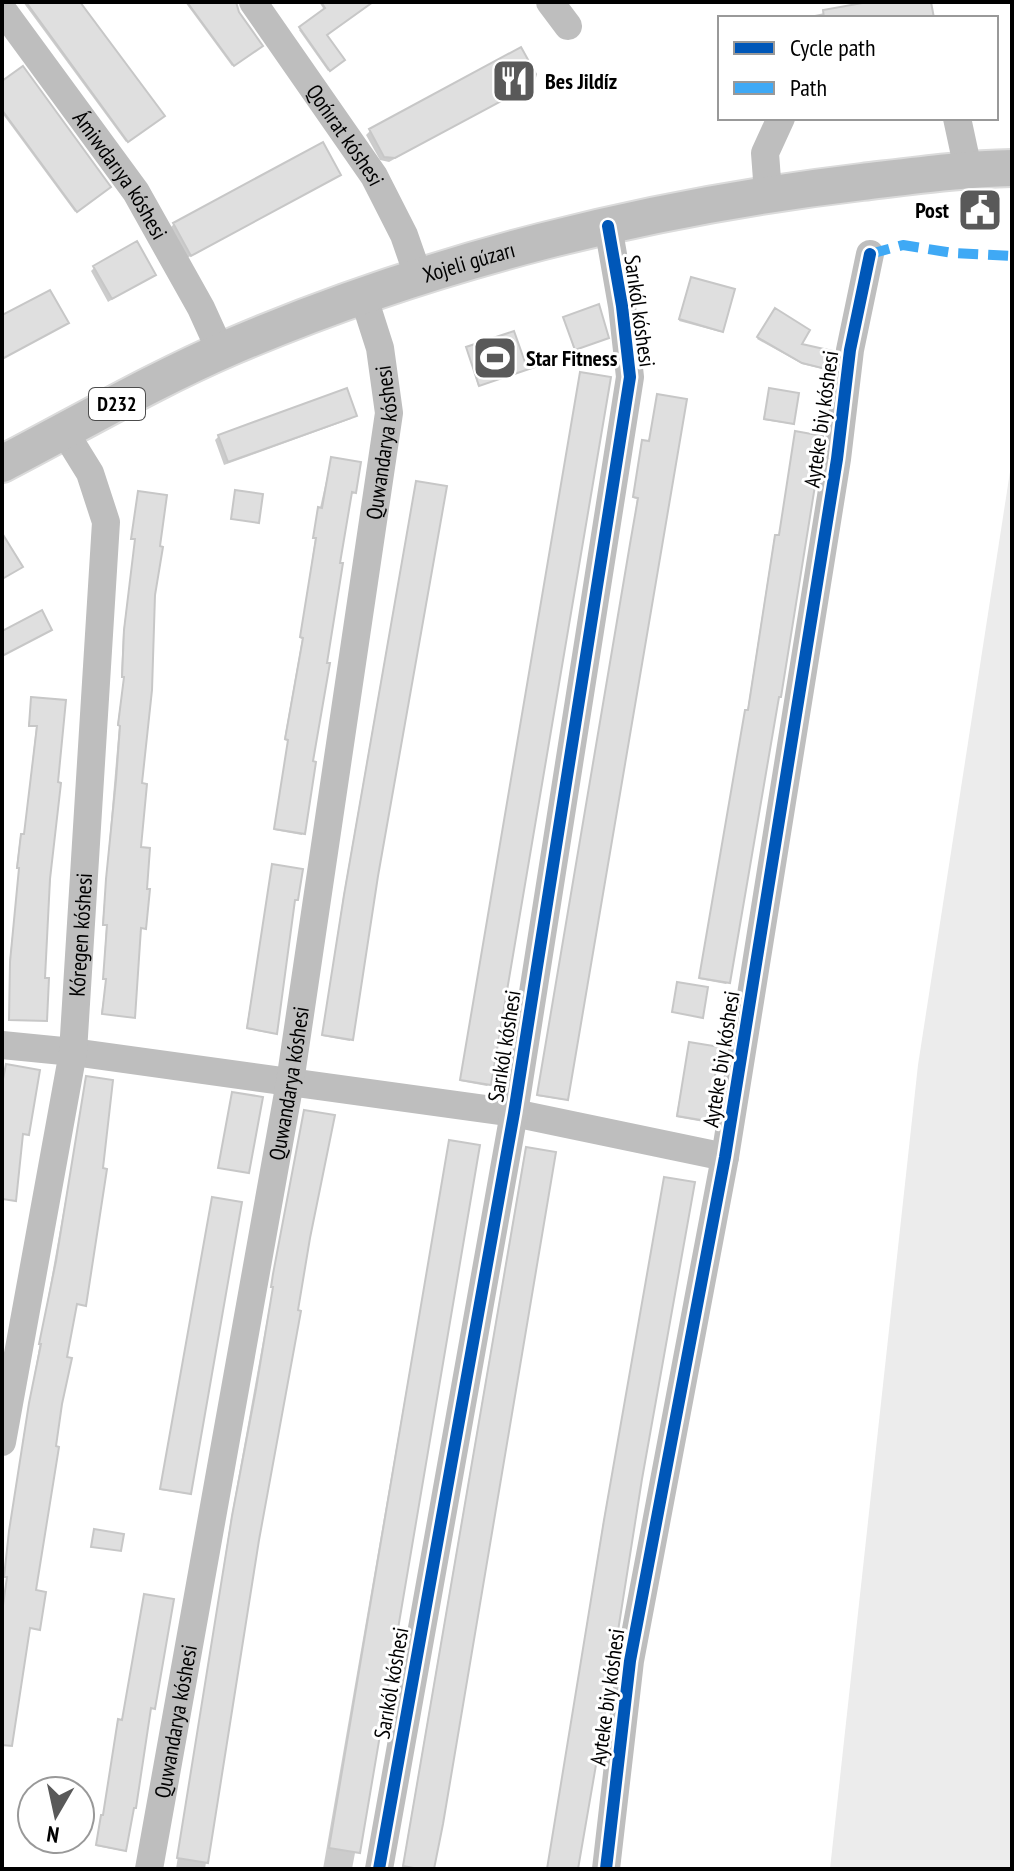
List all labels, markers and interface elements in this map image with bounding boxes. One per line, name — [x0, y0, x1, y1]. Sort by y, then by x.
legend — [718, 16, 998, 120]
text: Cycle path — [790, 32, 876, 63]
restaurant icon: Bes Jildíz — [490, 57, 538, 105]
place label: Bes Jildíz — [545, 67, 617, 95]
text: Path — [790, 72, 827, 103]
street label: Qońırat kóshesi — [300, 79, 391, 190]
street label: Ámiwdarıya kóshesi — [67, 105, 174, 244]
public building icon: Post — [956, 186, 1004, 234]
place label: Post — [915, 196, 950, 224]
street label: Xojeli gúzarı — [419, 235, 518, 289]
street label: Sarıkól kóshesi — [618, 253, 662, 369]
sports icon: Star Fitness — [471, 334, 519, 382]
place label: Star Fitness — [526, 344, 618, 372]
street label: Ayteke biy kóshesi — [798, 349, 844, 489]
street label: Quwandarya kóshesi — [359, 364, 403, 521]
road number: D232 — [89, 388, 145, 420]
street label: Kóregen kóshesi — [62, 872, 98, 997]
street label: Sarıkól kóshesi — [481, 988, 527, 1104]
street label: Ayteke biy kóshesi — [696, 989, 746, 1129]
street label: Quwandarya kóshesi — [262, 1005, 315, 1163]
street label: Sarıkól kóshesi — [367, 1625, 415, 1741]
street label: Ayteke biy kóshesi — [584, 1627, 630, 1767]
street label: Quwandarya kóshesi — [148, 1642, 203, 1800]
north arrow — [16, 1775, 96, 1855]
text: N — [45, 1820, 61, 1850]

